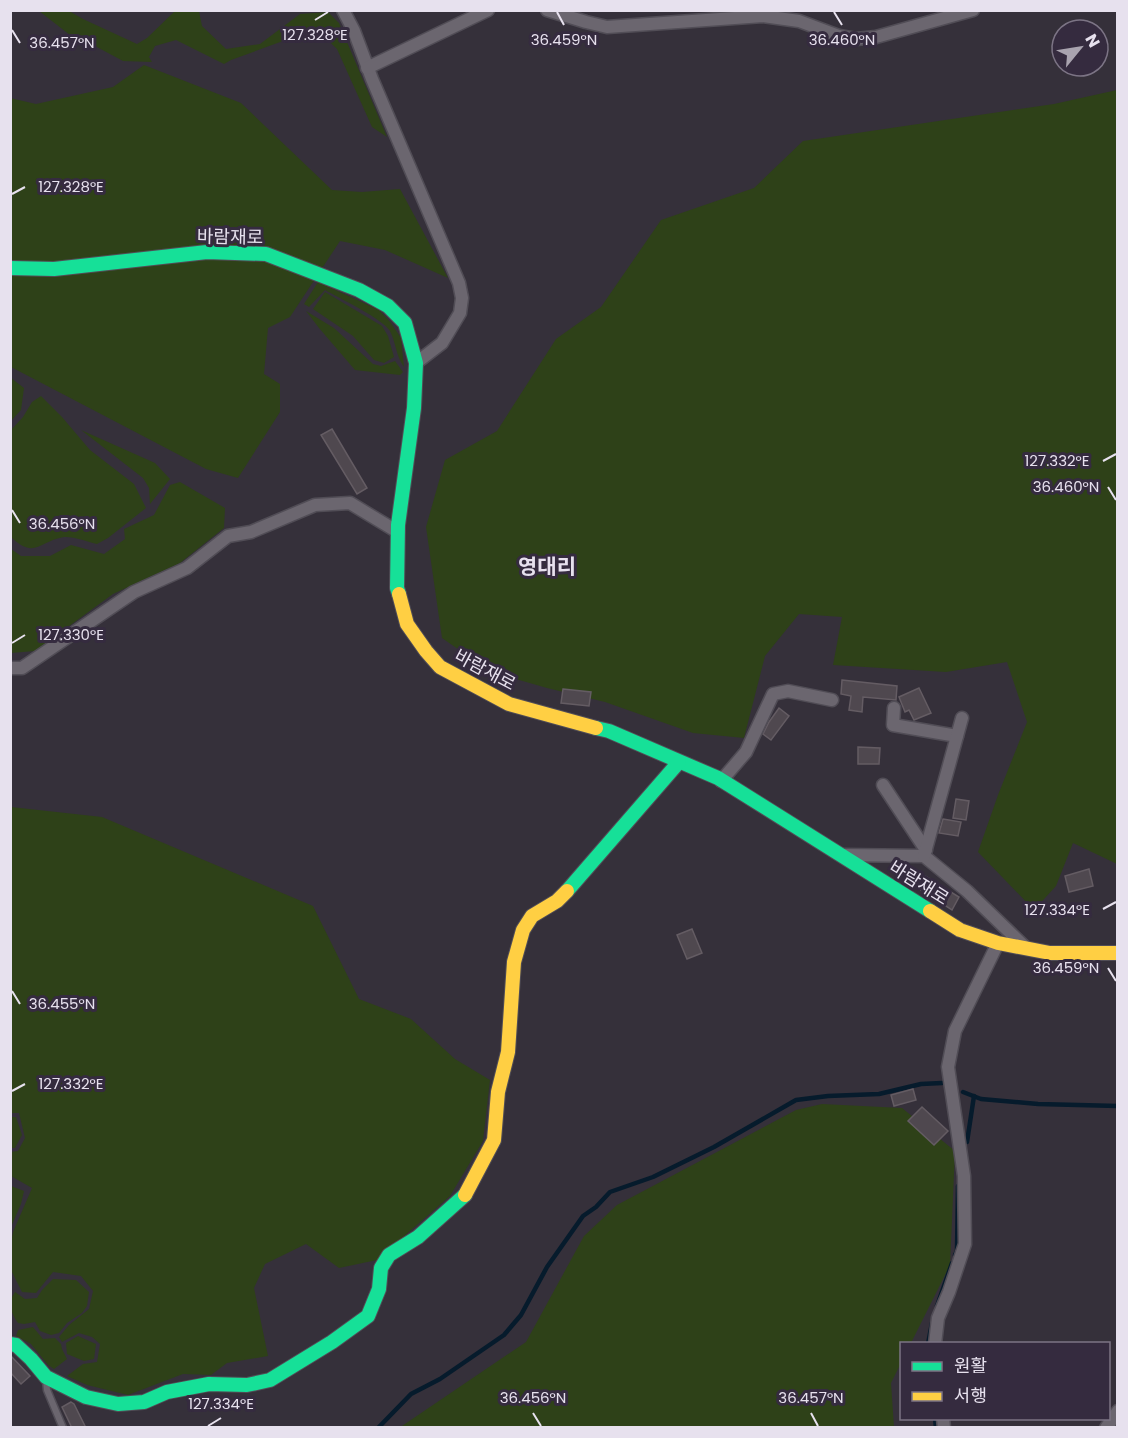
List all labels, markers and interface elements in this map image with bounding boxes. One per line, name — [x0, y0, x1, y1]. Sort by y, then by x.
north arrow — [1050, 18, 1110, 78]
text: 127.328°E — [282, 24, 348, 45]
text: 36.459°N — [531, 29, 597, 50]
text: 36.460°N — [809, 29, 875, 50]
text: N — [1080, 30, 1106, 52]
text: 36.457°N — [29, 32, 95, 53]
text: 127.328°E — [38, 176, 104, 197]
street label: 바람재로 — [197, 223, 263, 250]
text: 127.332°E — [1025, 450, 1089, 471]
text: 36.460°N — [1033, 476, 1099, 497]
text: 36.456°N — [29, 513, 95, 534]
district label: 영대리 — [518, 552, 576, 581]
text: 127.330°E — [38, 624, 104, 645]
street label: 바람재로 — [450, 643, 520, 696]
street label: 바람재로 — [885, 854, 954, 911]
text: 127.334°E — [1024, 899, 1090, 920]
text: 36.459°N — [1033, 957, 1099, 978]
text: 36.455°N — [29, 993, 95, 1014]
text: 127.332°E — [39, 1073, 103, 1094]
legend — [900, 1342, 1110, 1420]
text: 원활 — [954, 1353, 987, 1378]
text: 서행 — [954, 1383, 987, 1408]
text: 36.456°N — [500, 1387, 566, 1408]
text: 36.457°N — [778, 1387, 844, 1408]
text: 127.334°E — [188, 1393, 254, 1414]

